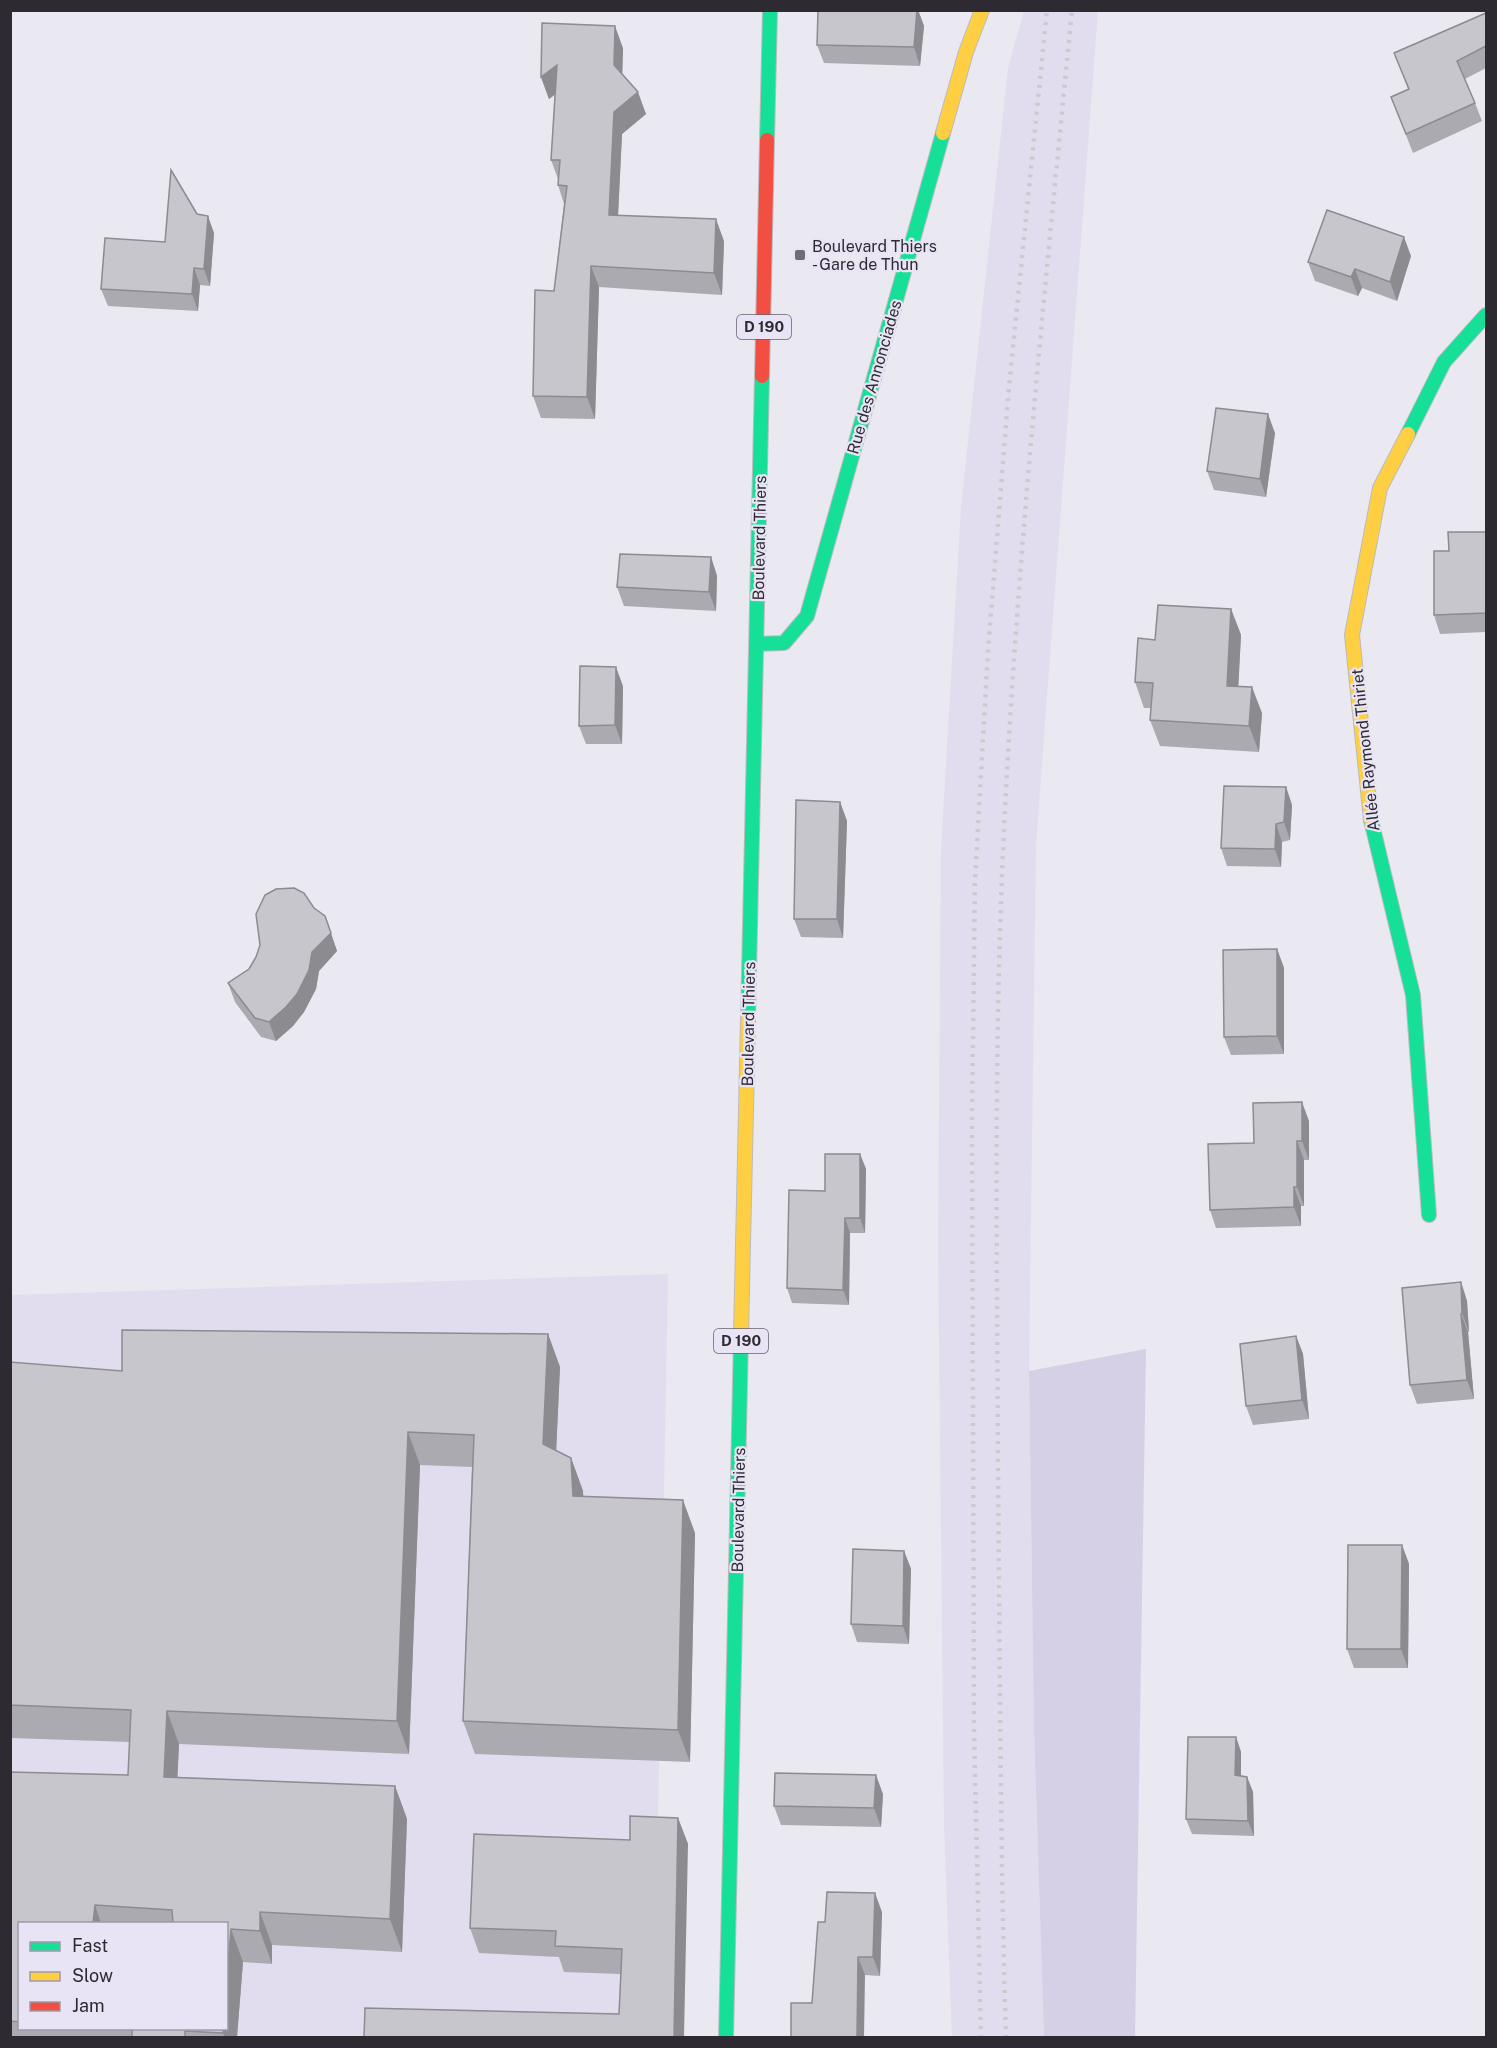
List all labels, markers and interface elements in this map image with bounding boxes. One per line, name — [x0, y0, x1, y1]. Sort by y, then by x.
place label: Boulevard Thiers - Gare de Thun — [812, 237, 937, 274]
marker: Boulevard Thiers - Gare de Thun — [793, 248, 807, 262]
street label: Rue des Annonciades — [843, 298, 906, 456]
road number: D 190 — [737, 315, 791, 339]
street label: Boulevard Thiers — [749, 475, 770, 601]
street label: Allée Raymond Thiriet — [1347, 668, 1383, 832]
street label: Boulevard Thiers — [738, 961, 759, 1087]
road number: D 190 — [714, 1329, 768, 1353]
street label: Boulevard Thiers — [728, 1447, 749, 1573]
legend — [18, 1922, 228, 2030]
text: Fast — [72, 1935, 108, 1956]
text: Slow — [72, 1965, 113, 1986]
text: Jam — [72, 1995, 105, 2016]

